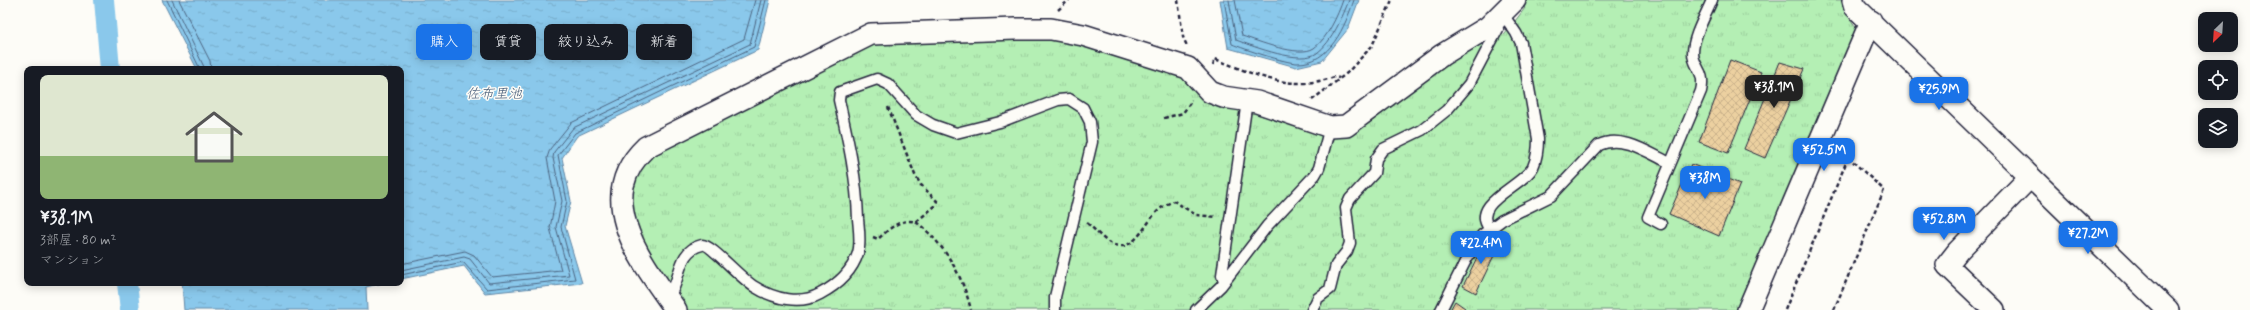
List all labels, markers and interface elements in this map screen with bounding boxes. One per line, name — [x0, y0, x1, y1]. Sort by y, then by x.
north arrow — [2198, 12, 2238, 52]
map controls — [2198, 12, 2238, 148]
chip: 購入 — [416, 24, 472, 60]
chip: 賃貸 — [480, 24, 536, 60]
chip: 絞り込み — [544, 24, 628, 60]
chip: 新着 — [636, 24, 692, 60]
button: locate — [2198, 60, 2238, 100]
pin: ¥38.1M — [1741, 75, 1807, 109]
pin: ¥25.9M — [1906, 77, 1972, 111]
text: ¥38.1M — [1754, 79, 1794, 96]
text: ¥25.9M — [1918, 81, 1960, 98]
water label: 佐布里池 — [466, 85, 523, 103]
icon: home — [178, 101, 250, 173]
button: layers — [2198, 108, 2238, 148]
pin: ¥52.5M — [1791, 138, 1857, 172]
text: ¥52.5M — [1802, 142, 1846, 159]
pin: ¥38M — [1681, 166, 1729, 200]
text: ¥38M — [1689, 170, 1721, 187]
text: ¥38.1M — [40, 207, 93, 229]
pin: ¥52.8M — [1911, 207, 1977, 241]
text: ¥52.8M — [1922, 211, 1966, 228]
pin: ¥27.2M — [2055, 221, 2121, 255]
text: ¥27.2M — [2068, 225, 2108, 242]
pin: ¥22.4M — [1448, 231, 1514, 265]
text: 3部屋 · 80 m² — [40, 232, 116, 249]
text: ¥22.4M — [1460, 235, 1502, 252]
text: マンション — [40, 252, 104, 269]

